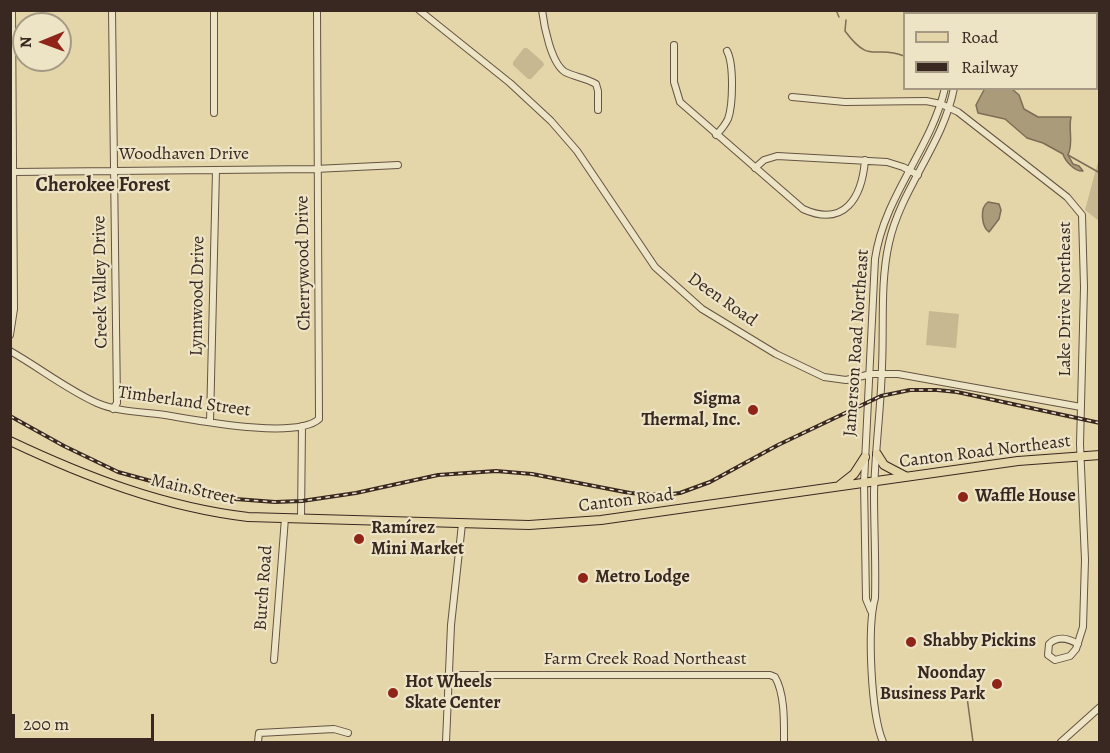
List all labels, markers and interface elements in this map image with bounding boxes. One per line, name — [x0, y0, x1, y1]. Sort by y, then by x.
north arrow — [12, 12, 72, 72]
legend — [903, 12, 1098, 90]
text: Road — [961, 25, 998, 49]
text: N — [15, 36, 37, 48]
text: Railway — [961, 55, 1018, 79]
street label: Woodhaven Drive — [119, 144, 249, 166]
district label: Cherokee Forest — [36, 174, 170, 198]
street label: Cherrywood Drive — [292, 195, 316, 331]
street label: Creek Valley Drive — [89, 215, 113, 349]
street label: Lake Drive Northeast — [1055, 221, 1077, 377]
street label: Lynnwood Drive — [186, 236, 210, 356]
street label: Jamerson Road Northeast — [840, 248, 874, 438]
street label: Deen Road — [683, 268, 761, 332]
street label: Timberland Street — [116, 382, 252, 422]
place label: Sigma Thermal, Inc. — [641, 389, 741, 432]
marker: Sigma Thermal, Inc. — [746, 403, 760, 417]
street label: Canton Road Northeast — [898, 431, 1072, 473]
street label: Main Street — [149, 470, 237, 510]
street label: Canton Road — [577, 484, 675, 518]
place label: Waffle House — [975, 486, 1076, 508]
marker: Waffle House — [956, 490, 970, 504]
place label: Ramírez Mini Market — [371, 518, 464, 560]
marker: Ramírez Mini Market — [352, 532, 366, 546]
street label: Burch Road — [250, 545, 278, 631]
place label: Metro Lodge — [595, 567, 690, 589]
marker: Metro Lodge — [576, 571, 590, 585]
place label: Shabby Pickins — [923, 631, 1036, 653]
marker: Shabby Pickins — [904, 635, 918, 649]
street label: Farm Creek Road Northeast — [543, 649, 747, 671]
place label: Noonday Business Park — [880, 663, 985, 706]
place label: Hot Wheels Skate Center — [405, 672, 501, 714]
marker: Noonday Business Park — [990, 677, 1004, 691]
marker: Hot Wheels Skate Center — [386, 686, 400, 700]
scale bar — [15, 702, 158, 740]
text: 200 m — [23, 712, 69, 736]

